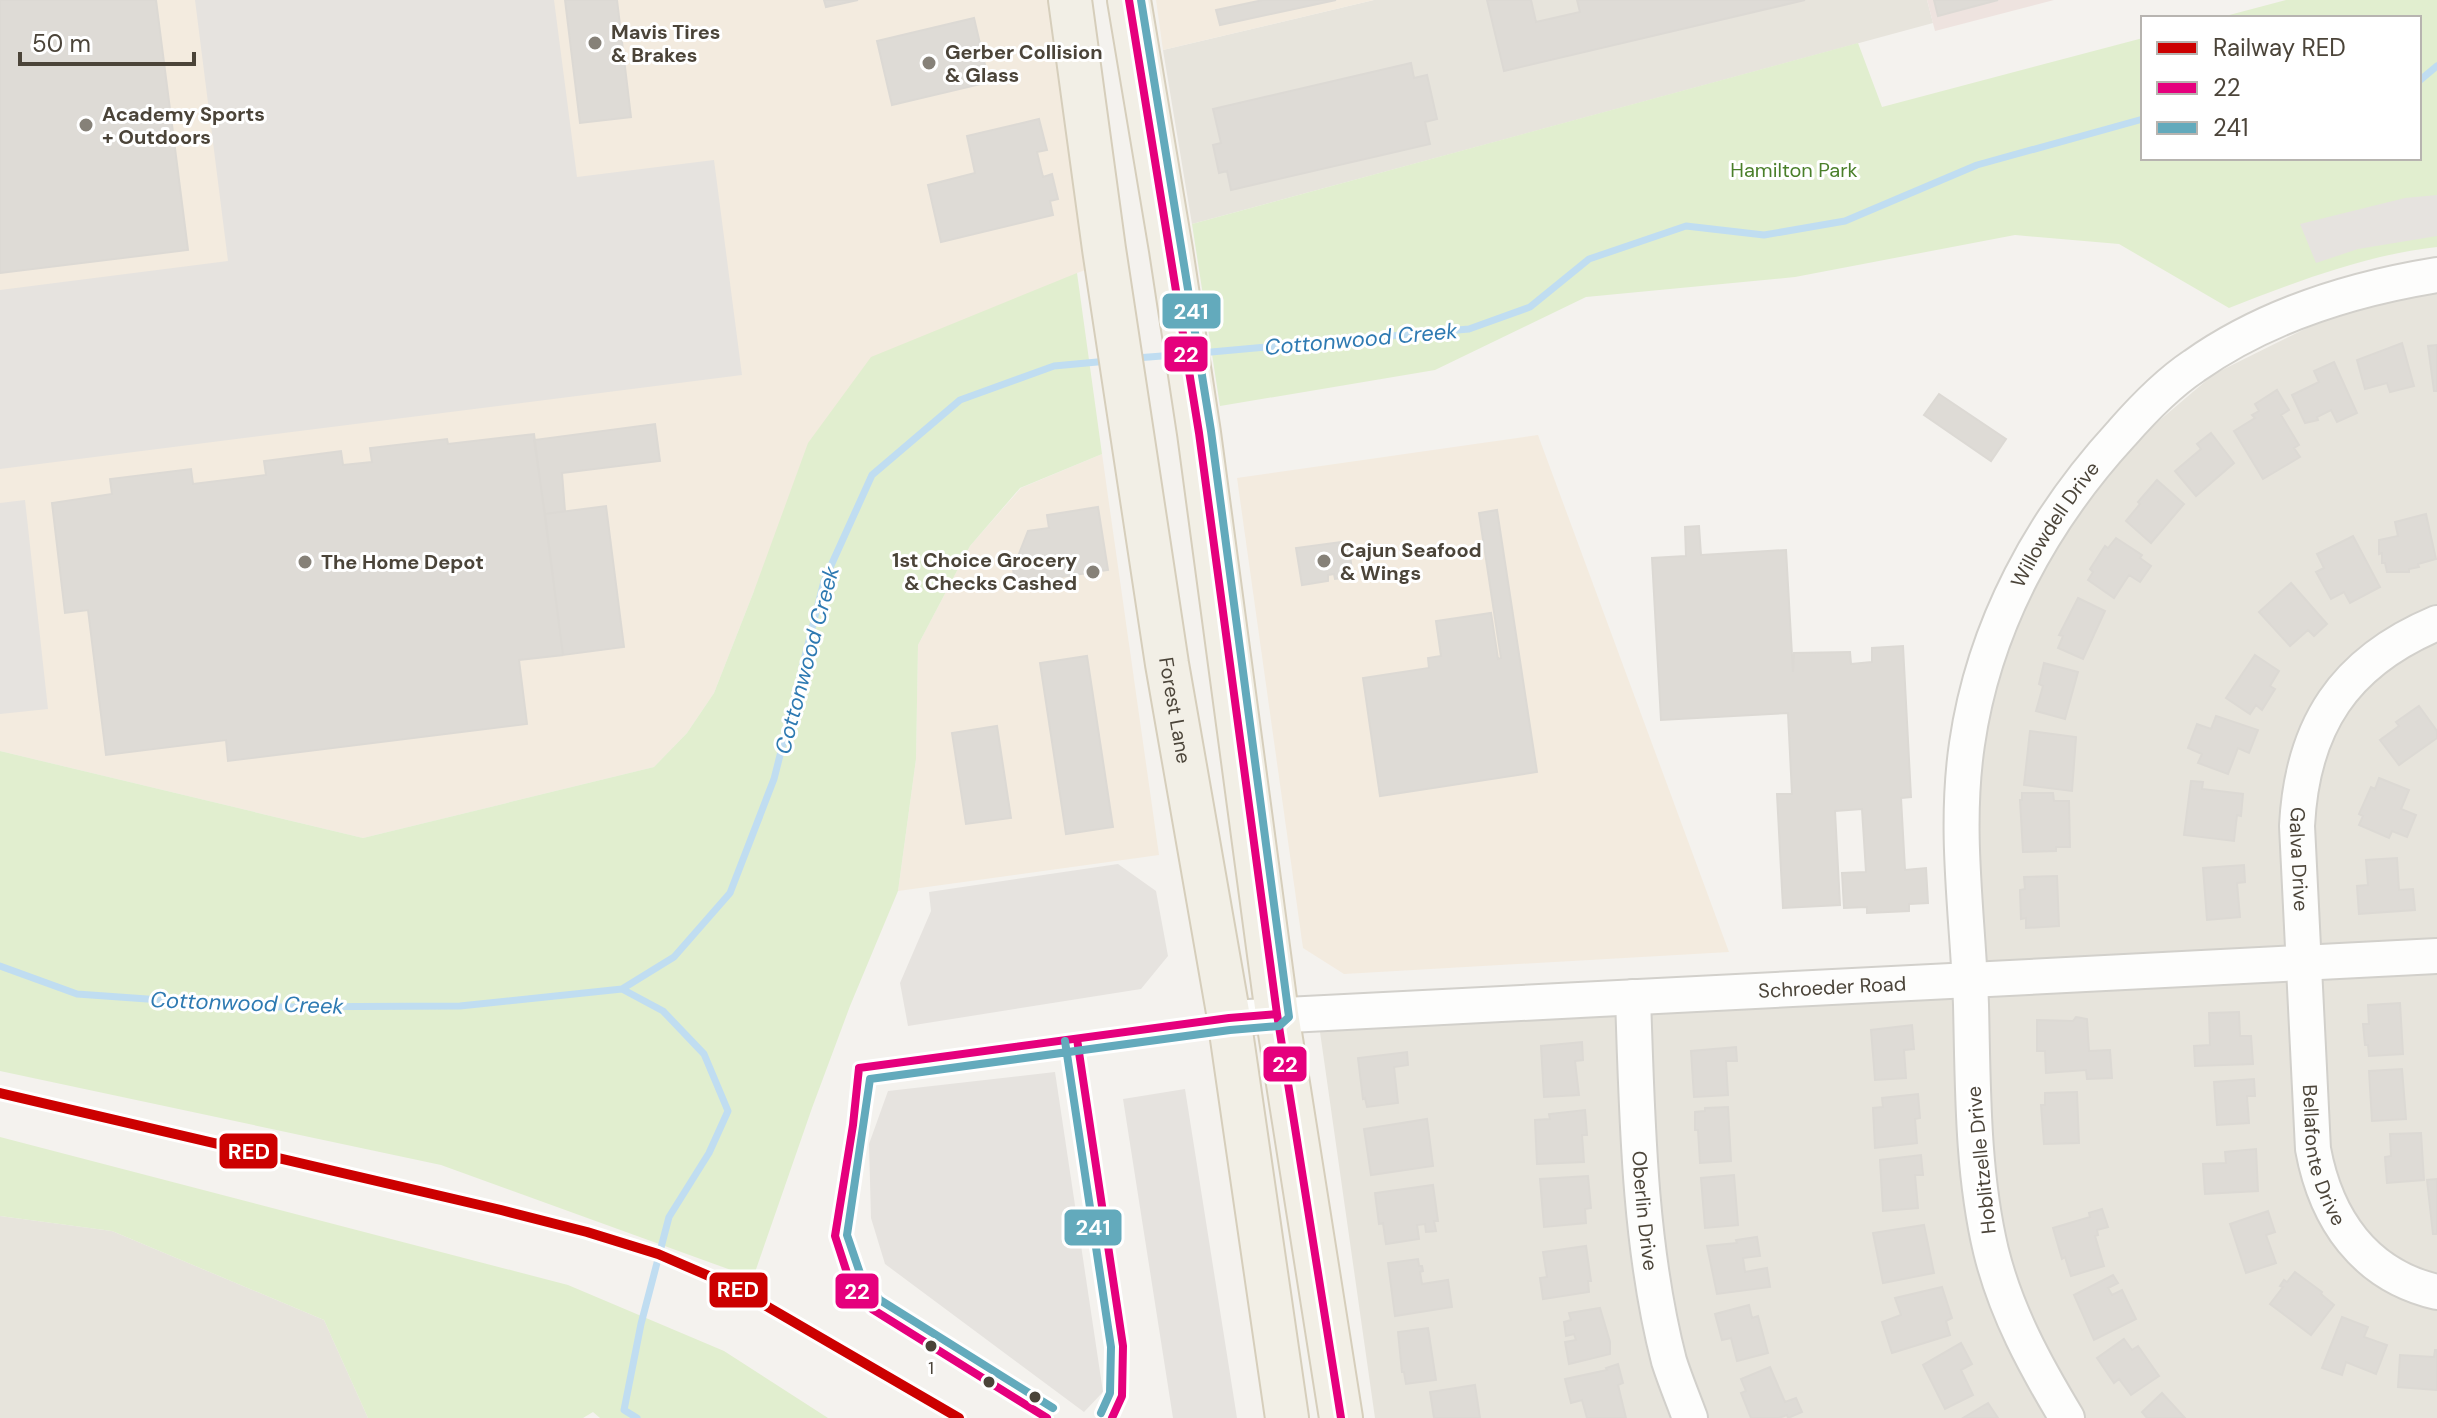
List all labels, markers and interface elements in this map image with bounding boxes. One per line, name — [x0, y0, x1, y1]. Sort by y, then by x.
scale bar — [20, 16, 194, 66]
legend — [2141, 16, 2421, 160]
place label: Mavis Tires & Brakes — [611, 19, 720, 68]
text: 50 m — [32, 28, 91, 59]
text: Railway RED — [2213, 32, 2346, 63]
marker: Mavis Tires & Brakes — [586, 34, 604, 52]
place label: Gerber Collision & Glass — [945, 39, 1103, 88]
marker: Gerber Collision & Glass — [920, 54, 938, 72]
text: 22 — [2213, 72, 2241, 103]
place label: Academy Sports + Outdoors — [102, 101, 265, 150]
text: 241 — [2213, 112, 2248, 143]
marker: Academy Sports + Outdoors — [77, 116, 95, 134]
park label: Hamilton Park — [1730, 157, 1858, 183]
line badge: 241 — [1161, 292, 1222, 330]
text: 241 — [1174, 297, 1208, 326]
water label: Cottonwood Creek — [1263, 316, 1459, 362]
line badge: 22 — [1163, 335, 1209, 373]
text: 22 — [1173, 340, 1199, 369]
street label: Willowdell Drive — [2005, 456, 2105, 592]
place label: Cajun Seafood & Wings — [1340, 537, 1482, 586]
place label: 1st Choice Grocery & Checks Cashed — [892, 547, 1077, 596]
place label: The Home Depot — [321, 549, 484, 575]
marker: Cajun Seafood & Wings — [1315, 552, 1333, 570]
marker: The Home Depot — [296, 553, 314, 571]
water label: Cottonwood Creek — [768, 562, 846, 757]
marker: 1st Choice Grocery & Checks Cashed — [1084, 563, 1102, 581]
street label: Forest Lane — [1153, 655, 1197, 765]
street label: Galva Drive — [2284, 806, 2314, 912]
street label: Schroeder Road — [1758, 970, 1907, 1004]
water label: Cottonwood Creek — [150, 985, 345, 1021]
line badge: 22 — [1262, 1045, 1308, 1083]
text: 22 — [1272, 1050, 1298, 1079]
street label: Bellafonte Drive — [2297, 1084, 2352, 1230]
street label: Hoblitzelle Drive — [1960, 1085, 2002, 1235]
line badge: RED — [218, 1132, 279, 1170]
text: RED — [228, 1137, 270, 1166]
street label: Oberlin Drive — [1626, 1150, 1664, 1272]
line badge: 241 — [1063, 1208, 1123, 1247]
text: 241 — [1076, 1213, 1110, 1242]
line badge: RED — [708, 1271, 769, 1309]
line badge: 22 — [834, 1272, 880, 1310]
text: RED — [717, 1275, 759, 1304]
text: 22 — [844, 1277, 870, 1306]
marker: 1 — [923, 1338, 939, 1354]
place label: 1 — [928, 1356, 934, 1380]
unlabelled marker — [981, 1374, 997, 1390]
unlabelled marker — [1027, 1389, 1043, 1405]

